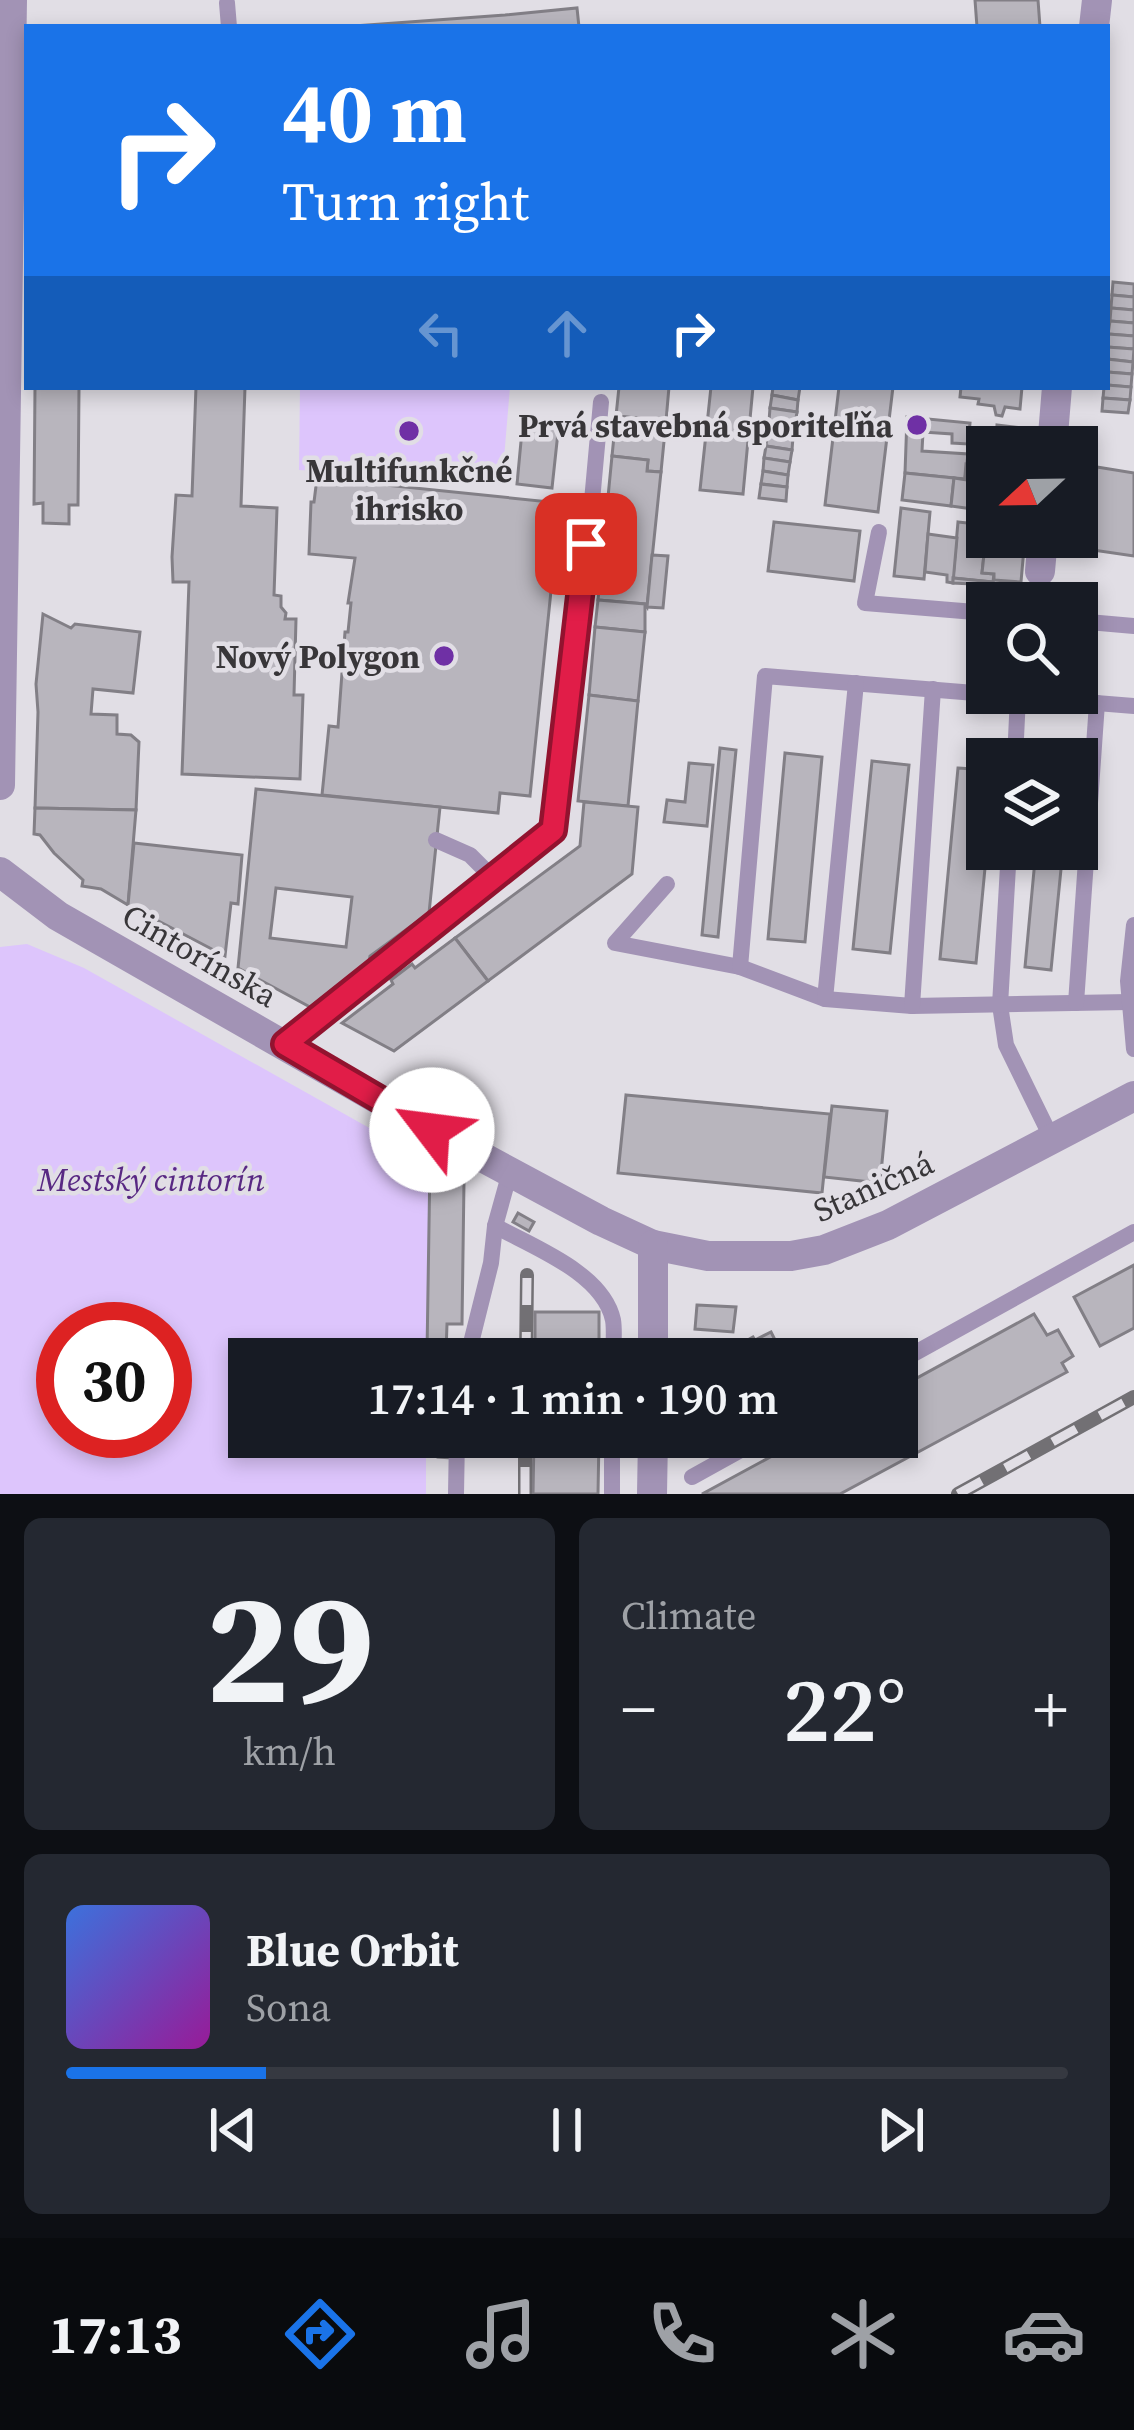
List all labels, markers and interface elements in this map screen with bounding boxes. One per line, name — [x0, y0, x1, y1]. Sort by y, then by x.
text: 40 m — [282, 55, 467, 170]
icon: right — [84, 72, 240, 228]
text: Turn right — [282, 164, 529, 238]
icon: left — [408, 300, 474, 366]
icon: ahead — [534, 300, 600, 366]
icon: right — [660, 300, 726, 366]
place label: Prvá stavebná sporiteľňa — [518, 403, 893, 448]
marker: Prvá stavebná sporiteľňa — [904, 412, 930, 438]
marker: Multifunkčné ihrisko — [396, 418, 422, 444]
north arrow — [966, 426, 1098, 558]
map controls — [966, 426, 1098, 870]
place label: Multifunkčné ihrisko — [306, 448, 512, 531]
pin — [535, 493, 637, 595]
icon: arrive — [553, 511, 619, 577]
button: search — [966, 582, 1098, 714]
place label: Nový Polygon — [215, 634, 420, 679]
marker: Nový Polygon — [431, 643, 457, 669]
button: layers — [966, 738, 1098, 870]
street label: Cintorínska — [114, 893, 286, 1018]
position arrow — [369, 1067, 495, 1193]
street label: Staničná — [806, 1140, 940, 1233]
park label: Mestský cintorín — [36, 1157, 265, 1202]
speed limit sign: 30 — [36, 1302, 192, 1458]
text: 17:14 · 1 min · 190 m — [368, 1367, 778, 1429]
text: 29 — [205, 1540, 374, 1754]
text: Climate — [621, 1589, 756, 1642]
text: 22° — [783, 1648, 906, 1771]
text: − — [621, 1664, 656, 1754]
text: + — [1033, 1664, 1068, 1754]
text: km/h — [243, 1725, 336, 1778]
text: Blue Orbit — [246, 1919, 459, 1981]
text: Sona — [246, 1981, 331, 2034]
icon: previous — [200, 2097, 266, 2163]
icon: pause — [534, 2097, 600, 2163]
icon: next — [868, 2097, 934, 2163]
icon: directions — [278, 2292, 362, 2376]
icon: music — [459, 2292, 543, 2376]
icon: phone — [640, 2292, 724, 2376]
icon: climate — [821, 2292, 905, 2376]
icon: car — [1002, 2292, 1086, 2376]
text: 17:13 — [48, 2297, 182, 2371]

